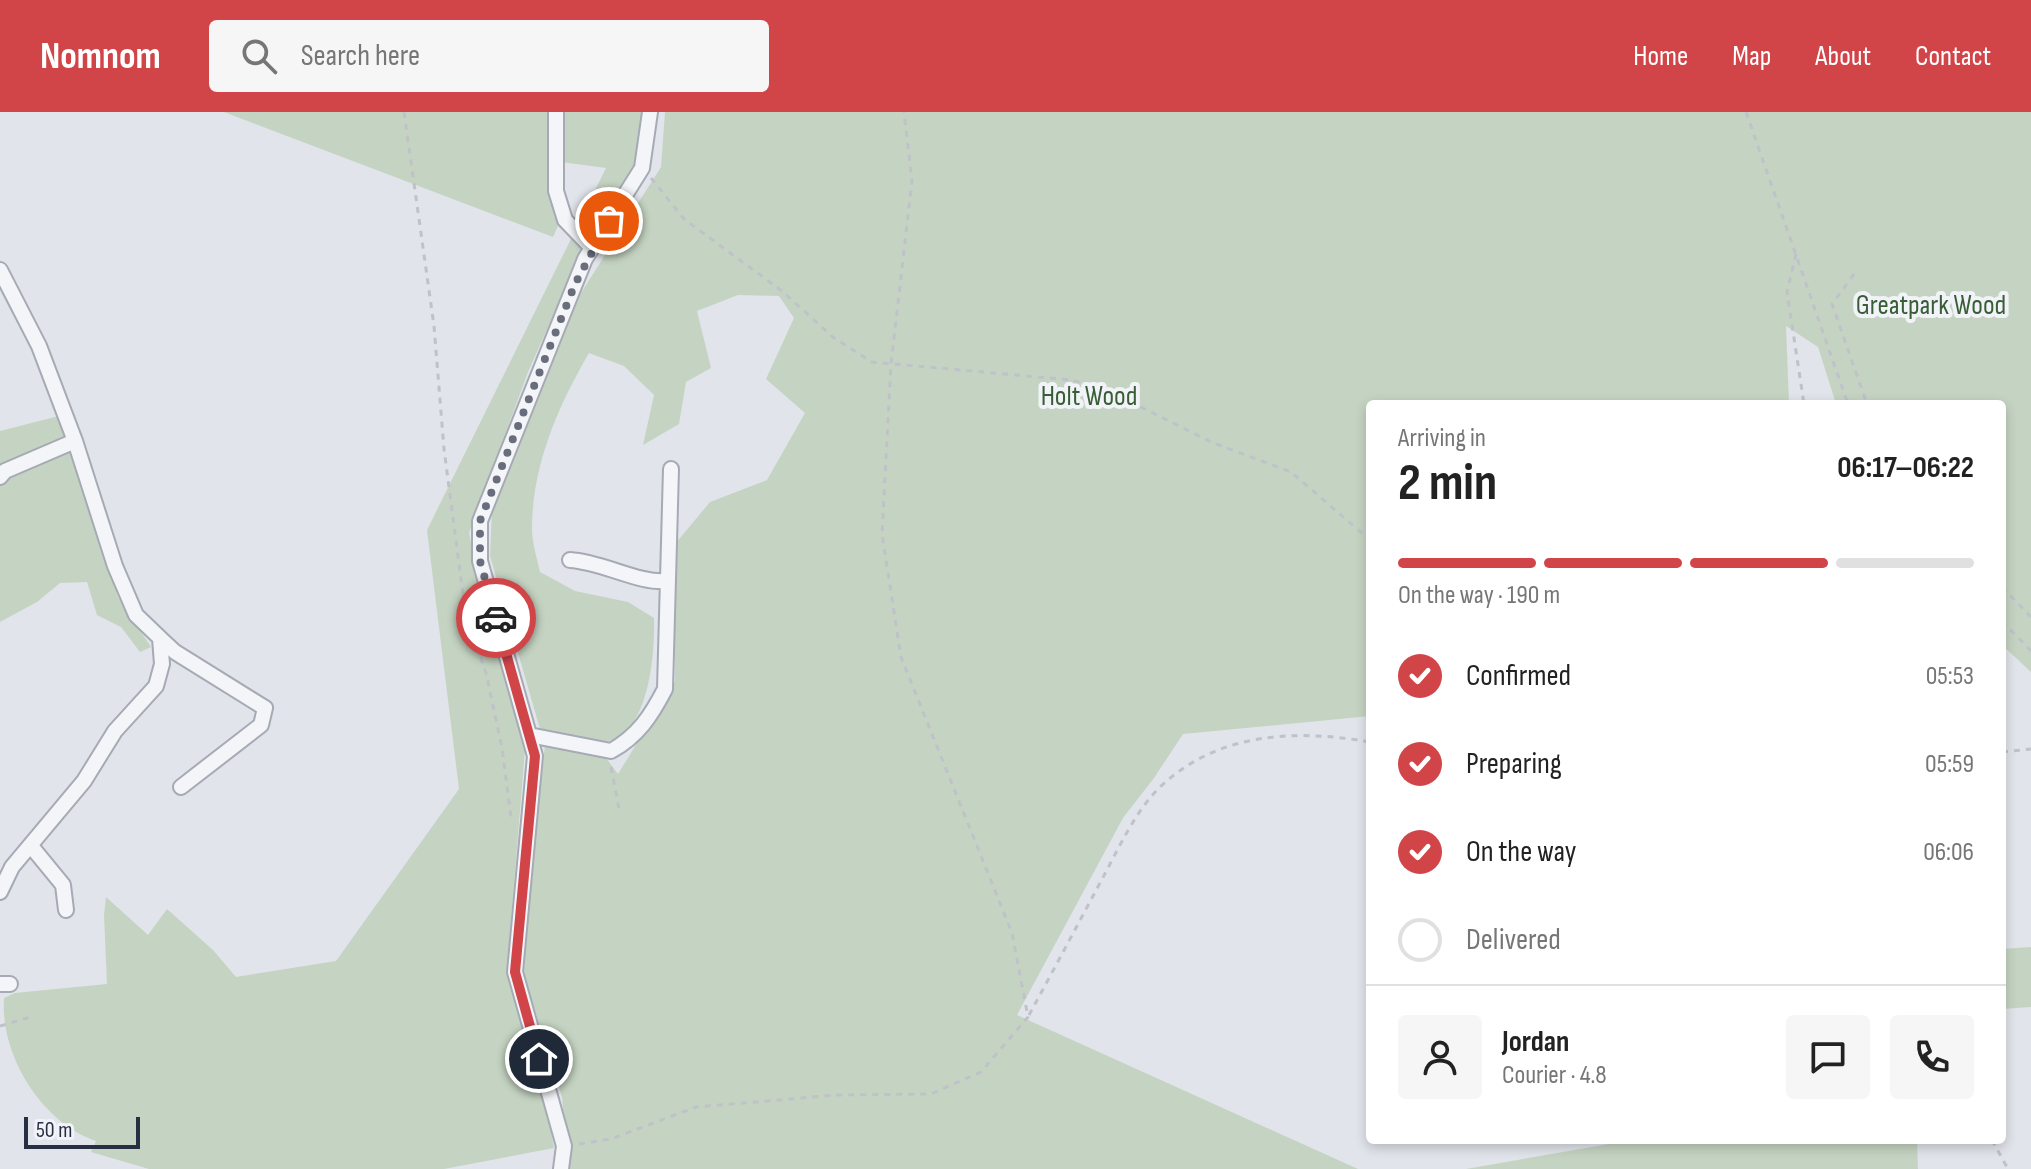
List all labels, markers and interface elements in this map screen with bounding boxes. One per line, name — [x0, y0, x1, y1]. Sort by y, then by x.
search box — [209, 20, 769, 92]
text: Nomnom — [40, 34, 161, 79]
icon: search — [237, 34, 281, 78]
text: Search here — [301, 38, 420, 74]
text: Home — [1633, 40, 1688, 73]
text: Map — [1732, 40, 1771, 73]
text: About — [1815, 40, 1871, 73]
text: Contact — [1915, 40, 1991, 73]
pin — [575, 187, 643, 255]
icon: bag — [587, 199, 631, 243]
park label: Greatpark Wood — [1856, 289, 2006, 322]
park label: Holt Wood — [1041, 380, 1137, 413]
text: Arriving in — [1398, 423, 1486, 454]
text: 06:17–06:22 — [1837, 450, 1974, 486]
text: 2 min — [1398, 452, 1497, 515]
courier — [456, 578, 536, 658]
text: On the way · 190 m — [1398, 580, 1560, 611]
icon: car — [474, 596, 518, 640]
icon: check — [1398, 654, 1442, 698]
text: Confirmed — [1466, 658, 1571, 694]
text: 05:53 — [1926, 661, 1974, 692]
icon: check — [1398, 742, 1442, 786]
text: Preparing — [1466, 746, 1562, 782]
text: 05:59 — [1925, 749, 1974, 780]
icon: check — [1398, 830, 1442, 874]
text: On the way — [1466, 834, 1576, 870]
text: 06:06 — [1923, 837, 1974, 868]
text: Delivered — [1466, 922, 1561, 958]
button: person — [1398, 1015, 1482, 1099]
button: chat — [1786, 1015, 1870, 1099]
button: phone — [1890, 1015, 1974, 1099]
text: Jordan — [1502, 1024, 1569, 1060]
pin — [505, 1025, 573, 1093]
icon: home — [517, 1037, 561, 1081]
text: Courier · 4.8 — [1502, 1060, 1607, 1091]
scale bar — [24, 1113, 140, 1149]
text: 50 m — [36, 1117, 72, 1144]

